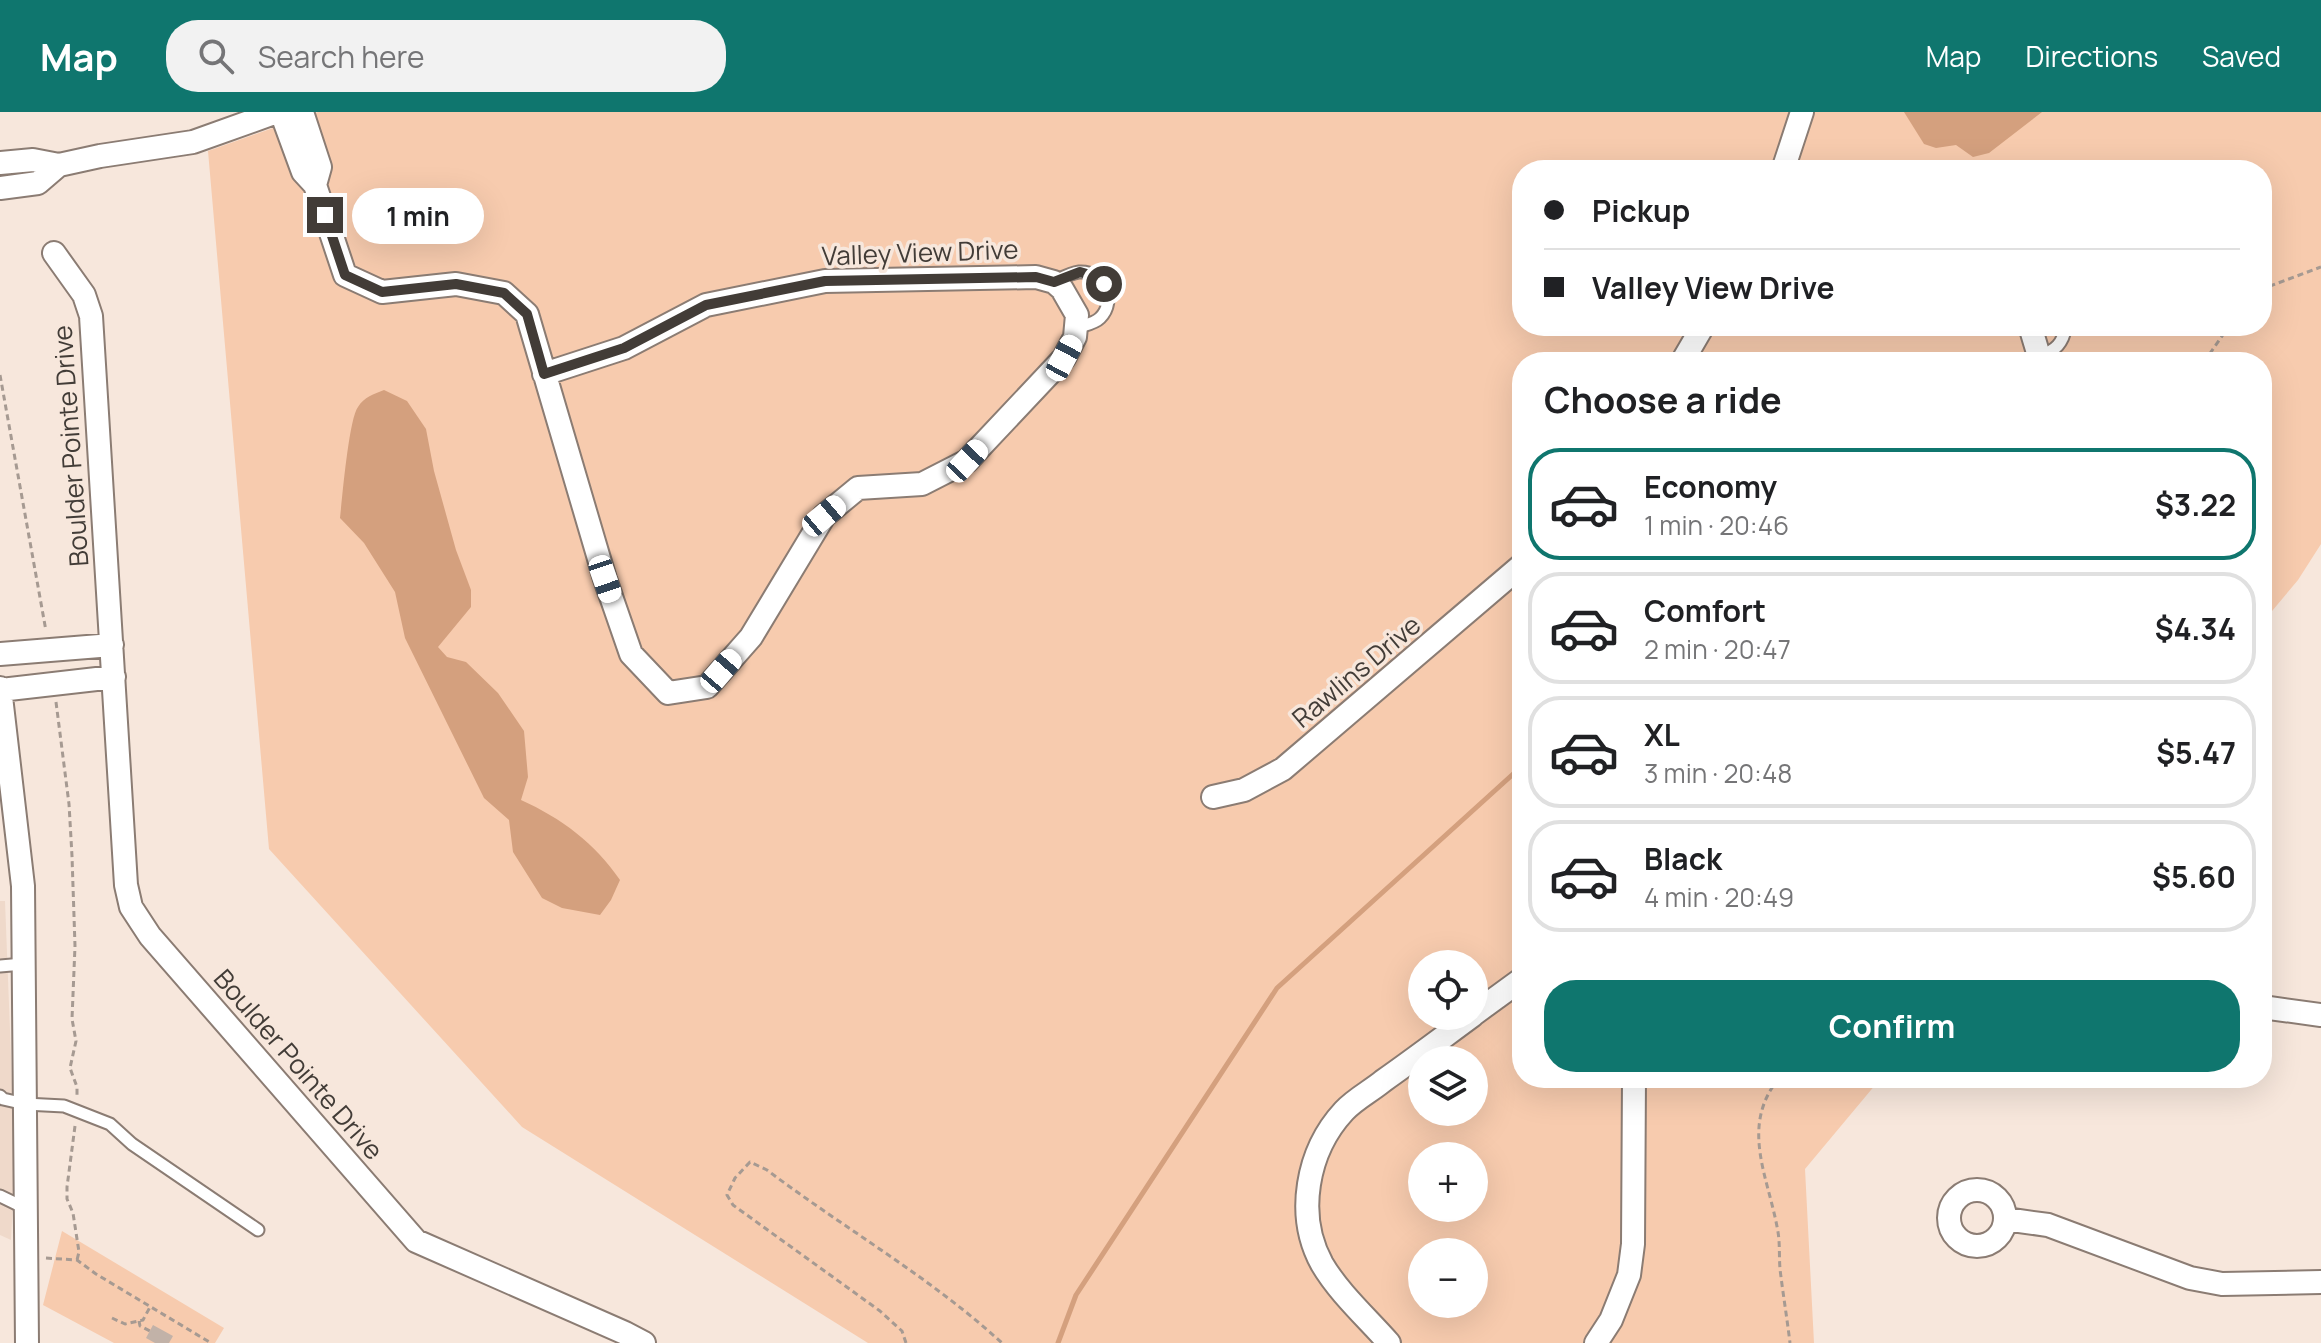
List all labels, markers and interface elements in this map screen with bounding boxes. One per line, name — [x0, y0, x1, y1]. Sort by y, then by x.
search box — [166, 20, 726, 92]
text: Map — [40, 30, 118, 82]
icon: search — [194, 34, 238, 78]
text: Search here — [258, 36, 425, 77]
text: Map — [1926, 37, 1981, 75]
text: Directions — [2025, 37, 2158, 75]
text: Saved — [2202, 37, 2281, 75]
callout: 1 min — [353, 187, 485, 243]
text: Pickup — [1592, 190, 1690, 231]
route end — [307, 197, 343, 233]
text: 1 min — [386, 198, 450, 234]
street label: Valley View Drive — [821, 231, 1019, 273]
route start — [1086, 266, 1122, 302]
text: Valley View Drive — [1592, 267, 1835, 308]
street label: Boulder Pointe Drive — [44, 324, 96, 568]
car — [1042, 331, 1086, 385]
text: Choose a ride — [1544, 375, 1782, 424]
car — [942, 435, 992, 487]
text: Economy — [1644, 466, 1777, 507]
icon: car — [1548, 468, 1620, 540]
text: $3.22 — [2155, 484, 2236, 525]
car — [798, 491, 850, 541]
text: 1 min · 20:46 — [1644, 507, 1789, 543]
car — [586, 552, 624, 606]
text: Comfort — [1644, 590, 1766, 631]
icon: car — [1548, 592, 1620, 664]
street label: Rawlins Drive — [1284, 607, 1428, 735]
text: $4.34 — [2155, 608, 2236, 649]
text: 2 min · 20:47 — [1644, 631, 1791, 667]
car — [696, 645, 746, 697]
text: XL — [1644, 714, 1680, 755]
icon: car — [1548, 716, 1620, 788]
text: $5.47 — [2156, 732, 2236, 773]
text: 3 min · 20:48 — [1644, 755, 1792, 791]
text: Black — [1644, 838, 1722, 879]
icon: car — [1548, 840, 1620, 912]
text: $5.60 — [2152, 856, 2236, 897]
text: 4 min · 20:49 — [1644, 879, 1794, 915]
map controls — [1408, 950, 1488, 1318]
button: locate — [1408, 950, 1488, 1030]
street label: Boulder Pointe Drive — [206, 961, 392, 1167]
button: Confirm — [1544, 980, 2240, 1072]
button: layers — [1408, 1046, 1488, 1126]
button: + — [1408, 1142, 1488, 1222]
button: − — [1408, 1238, 1488, 1318]

